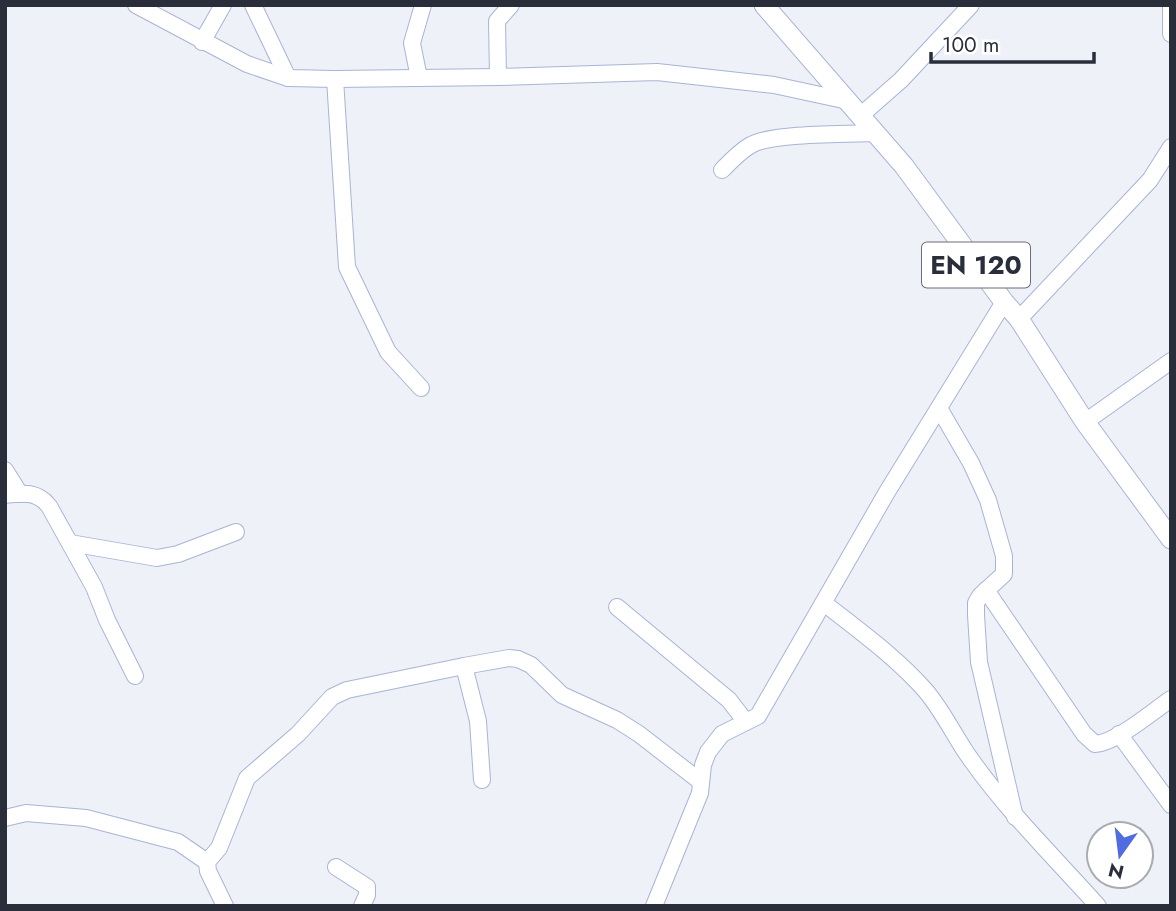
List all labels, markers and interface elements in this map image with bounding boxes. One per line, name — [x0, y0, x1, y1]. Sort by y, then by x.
scale bar — [931, 21, 1094, 65]
text: 100 m — [942, 30, 999, 60]
road number: EN 120 — [922, 242, 1030, 288]
north arrow — [1085, 820, 1155, 890]
text: N — [1105, 856, 1127, 886]

